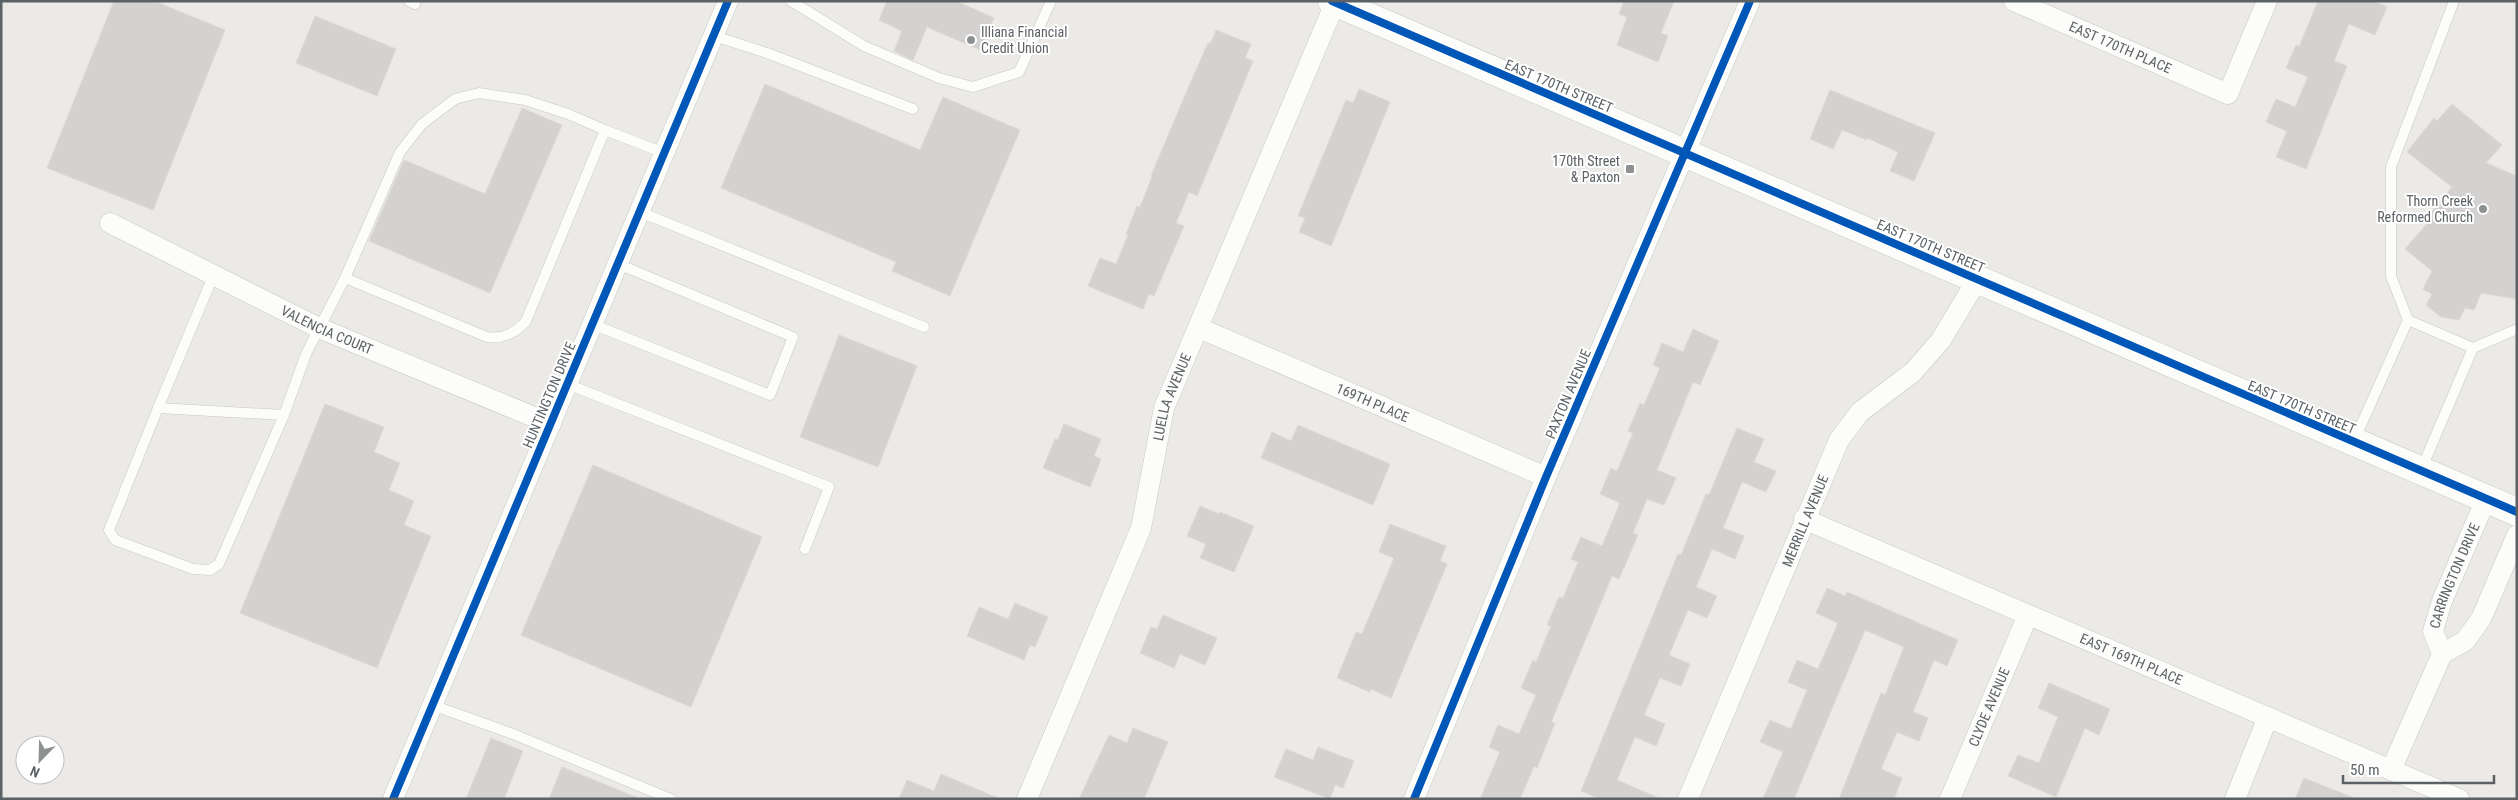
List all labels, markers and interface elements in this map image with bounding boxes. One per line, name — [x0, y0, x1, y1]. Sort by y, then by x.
street label: EAST 170TH PLACE — [2067, 18, 2174, 77]
place label: Illiana Financial Credit Union — [981, 24, 1067, 56]
marker: Illiana Financial Credit Union — [965, 34, 977, 46]
street label: EAST 170TH STREET — [1503, 56, 1615, 116]
place label: 170th Street & Paxton — [1552, 153, 1620, 185]
marker: 170th Street & Paxton — [1624, 163, 1636, 175]
place label: Thorn Creek Reformed Church — [2377, 193, 2474, 225]
marker: Thorn Creek Reformed Church — [2477, 203, 2489, 215]
street label: EAST 170TH STREET — [1875, 216, 1987, 276]
street label: VALENCIA COURT — [278, 302, 375, 357]
street label: HUNTINGTON DRIVE — [519, 339, 579, 451]
street label: PAXTON AVENUE — [1542, 347, 1594, 441]
street label: LUELLA AVENUE — [1150, 351, 1194, 442]
street label: EAST 170TH STREET — [2246, 377, 2358, 437]
street label: 169TH PLACE — [1334, 380, 1411, 425]
street label: MERRILL AVENUE — [1779, 472, 1832, 569]
street label: CARRINGTON DRIVE — [2426, 520, 2483, 630]
street label: EAST 169TH PLACE — [2078, 630, 2185, 688]
street label: CLYDE AVENUE — [1965, 665, 2013, 749]
north arrow — [15, 735, 65, 785]
scale bar — [2343, 752, 2494, 784]
text: 50 m — [2350, 761, 2380, 779]
text: N — [28, 763, 42, 781]

